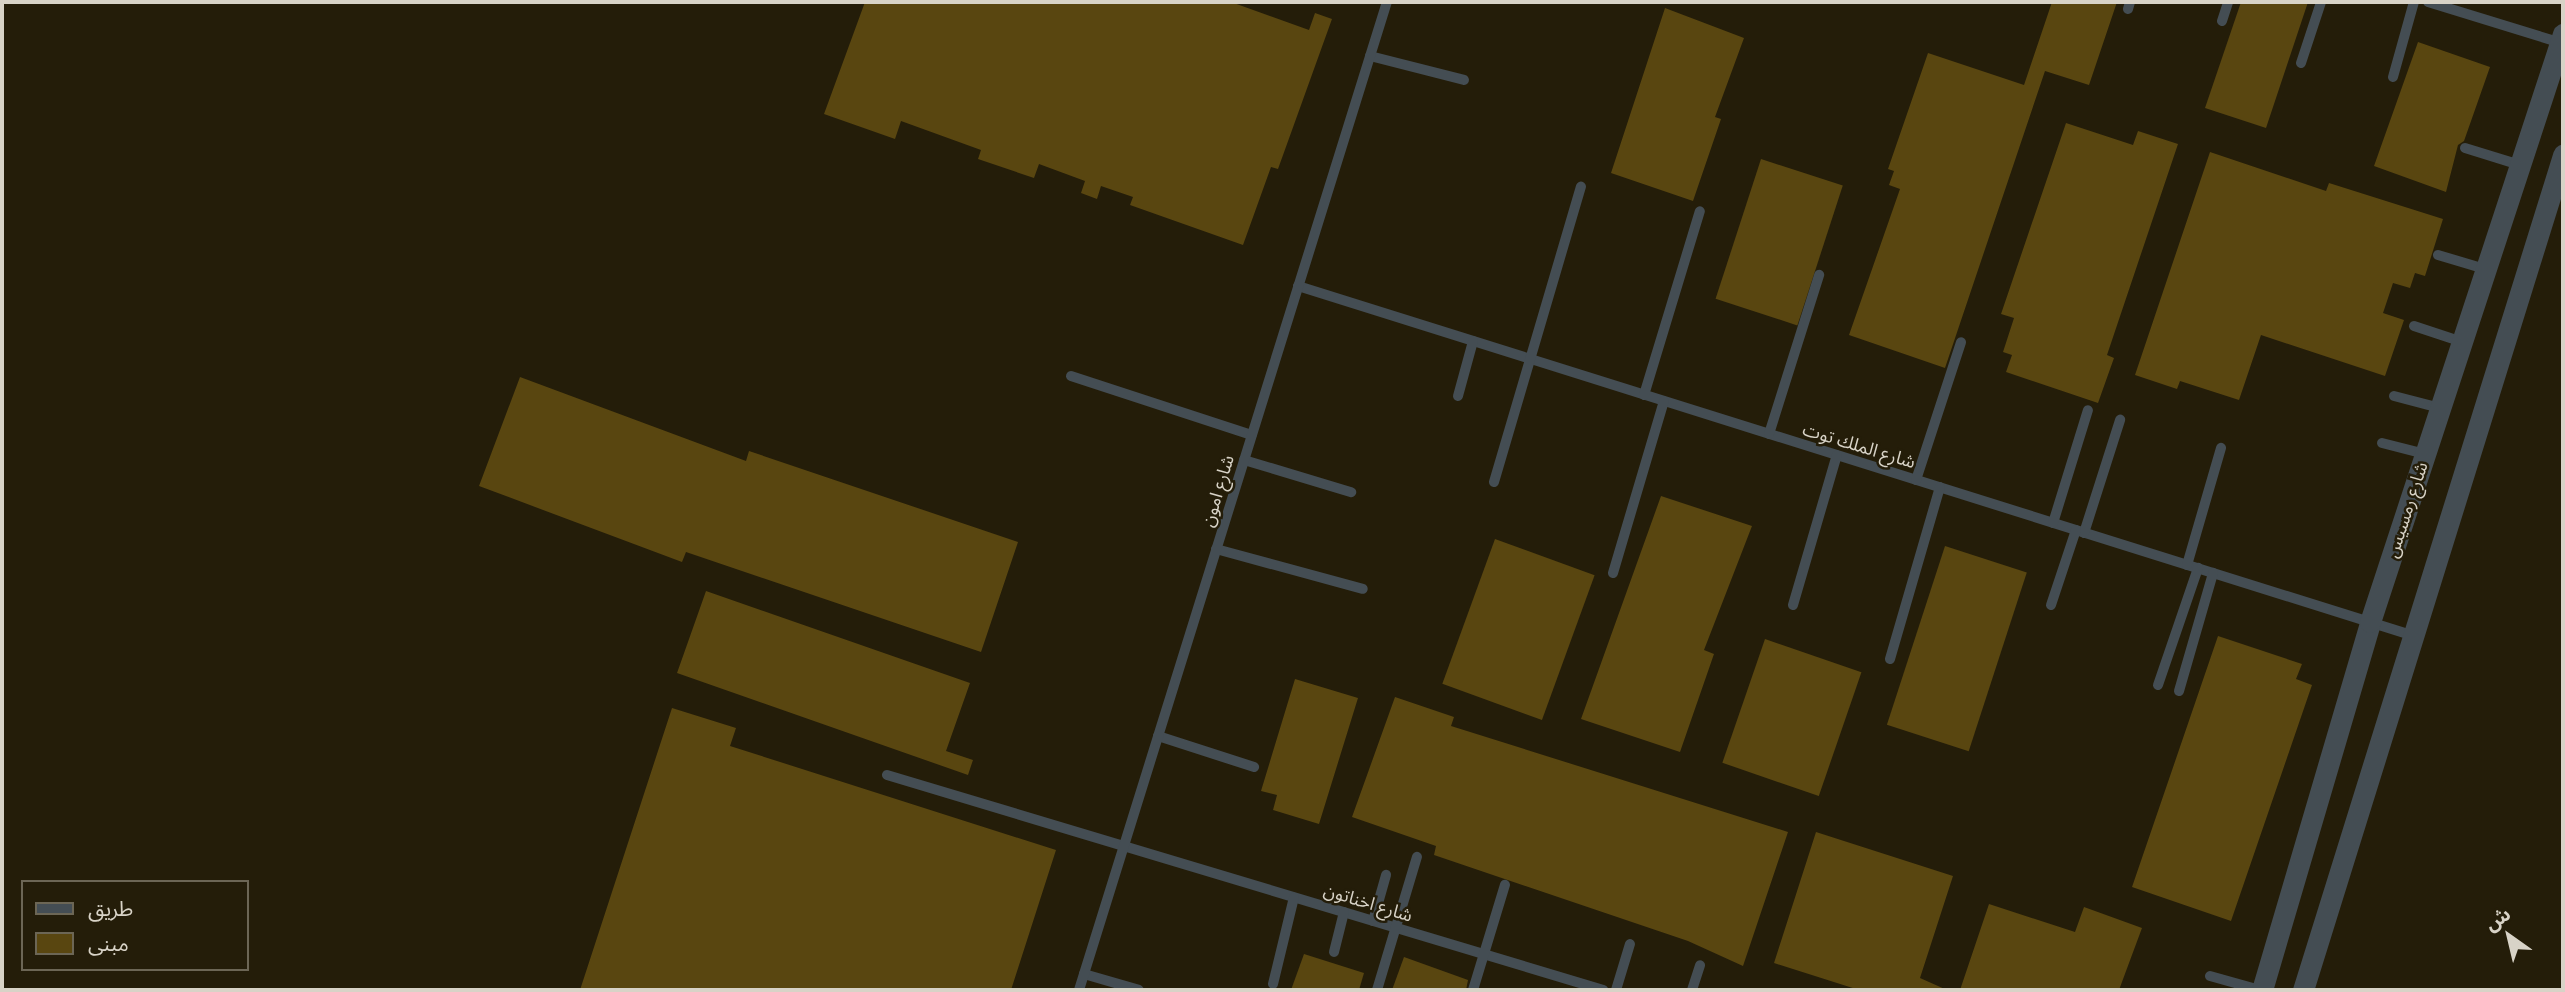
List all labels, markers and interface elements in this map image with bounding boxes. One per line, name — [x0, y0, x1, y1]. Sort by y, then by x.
street label: شارع الملك توت — [1800, 419, 1918, 473]
street label: شارع امون — [1197, 453, 1239, 529]
street label: شارع رمسيس — [2381, 459, 2433, 561]
street label: شارع اخناتون — [1321, 879, 1415, 927]
legend — [21, 880, 248, 971]
text: طريق — [88, 894, 133, 922]
north arrow — [2474, 901, 2544, 971]
text: ش — [2480, 901, 2515, 936]
text: مبنى — [88, 929, 129, 957]

